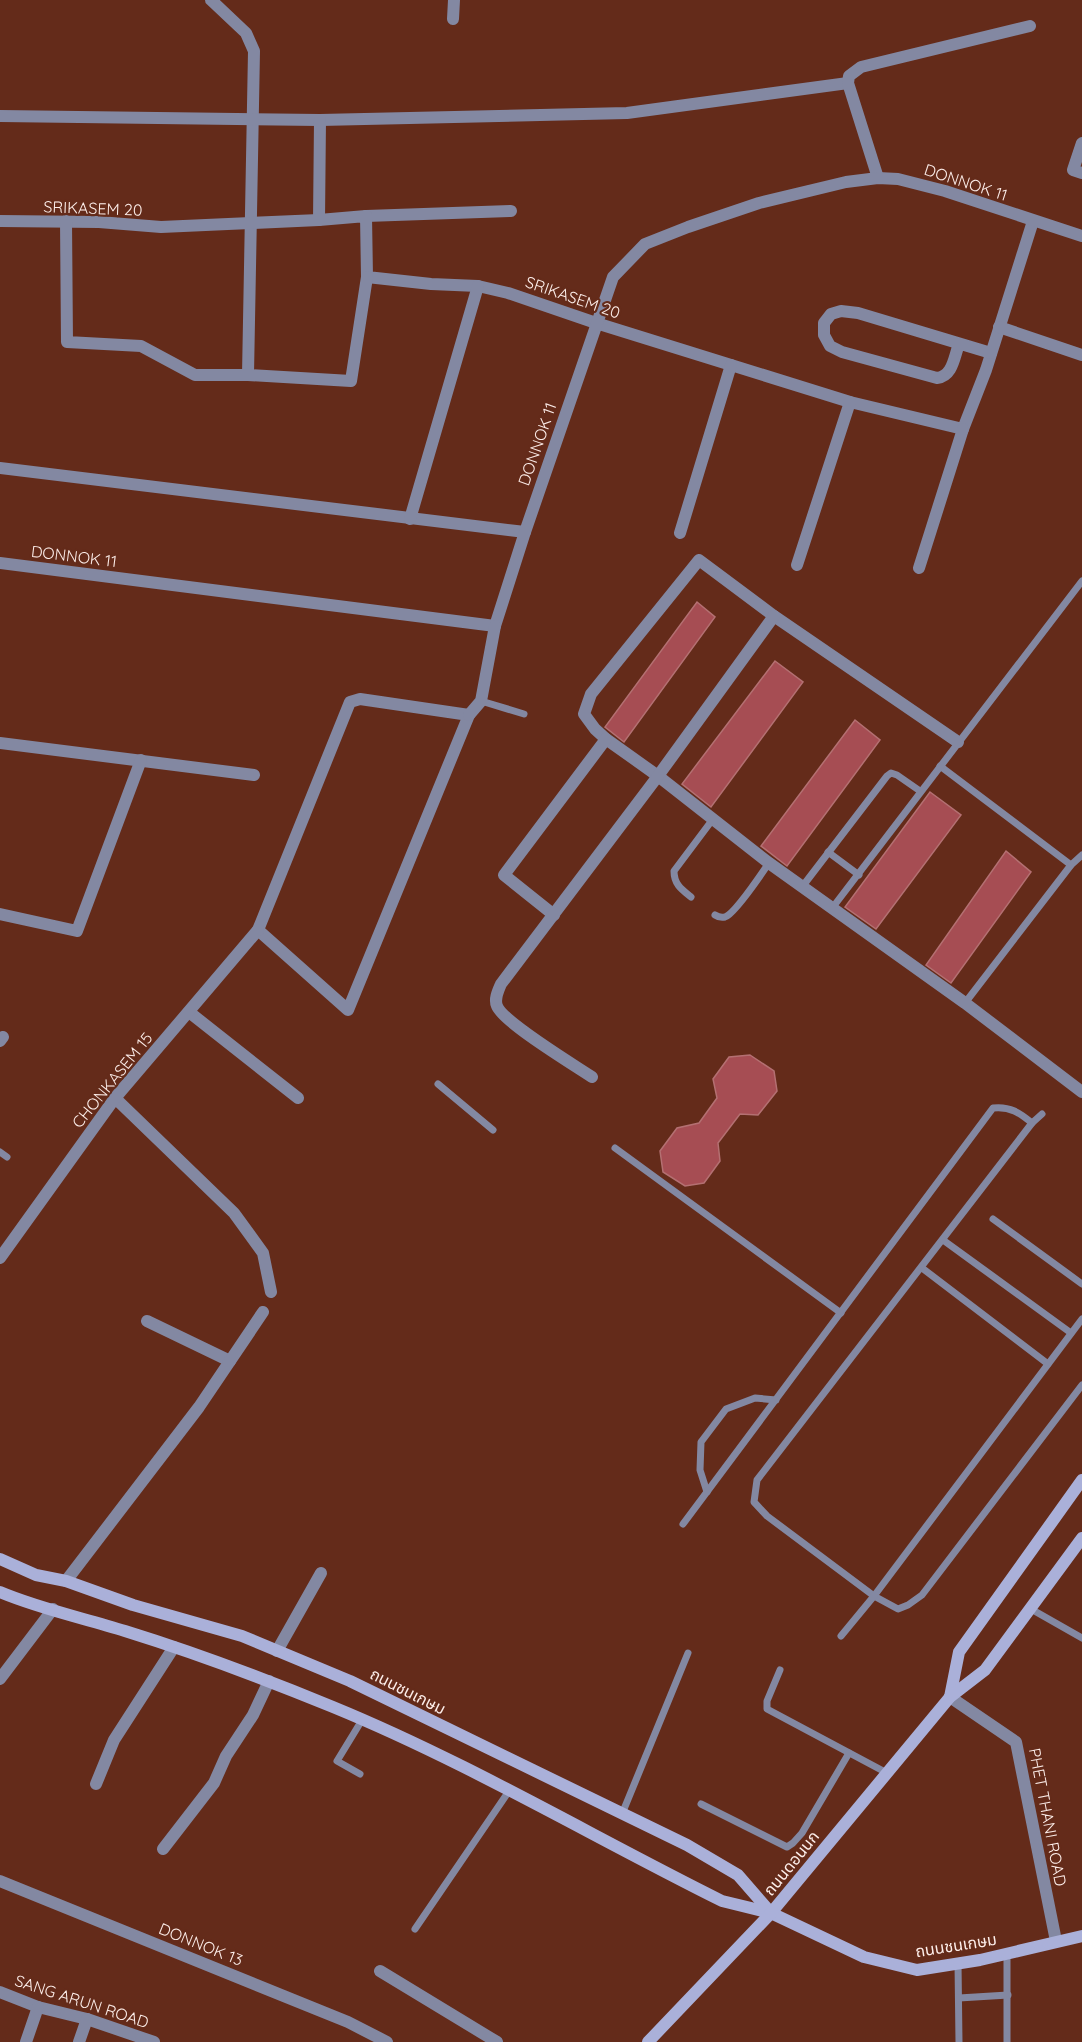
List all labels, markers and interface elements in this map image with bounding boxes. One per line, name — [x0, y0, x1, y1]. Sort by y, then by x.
street label: DONNOK 11 — [922, 159, 1010, 205]
street label: SRIKASEM 20 — [43, 196, 143, 220]
street label: SRIKASEM 20 — [523, 271, 623, 323]
street label: DONNOK 11 — [513, 400, 561, 488]
street label: DONNOK 11 — [30, 541, 118, 571]
street label: CHONKASEM 15 — [67, 1028, 157, 1132]
street label: ถนนชนเกษม — [367, 1663, 449, 1719]
street label: PHET THANI ROAD — [1025, 1746, 1071, 1888]
street label: ถนนดอนนก — [759, 1827, 823, 1899]
street label: DONNOK 13 — [156, 1918, 246, 1970]
street label: ถนนชนเกษม — [914, 1929, 998, 1961]
street label: SANG ARUN ROAD — [13, 1970, 151, 2032]

